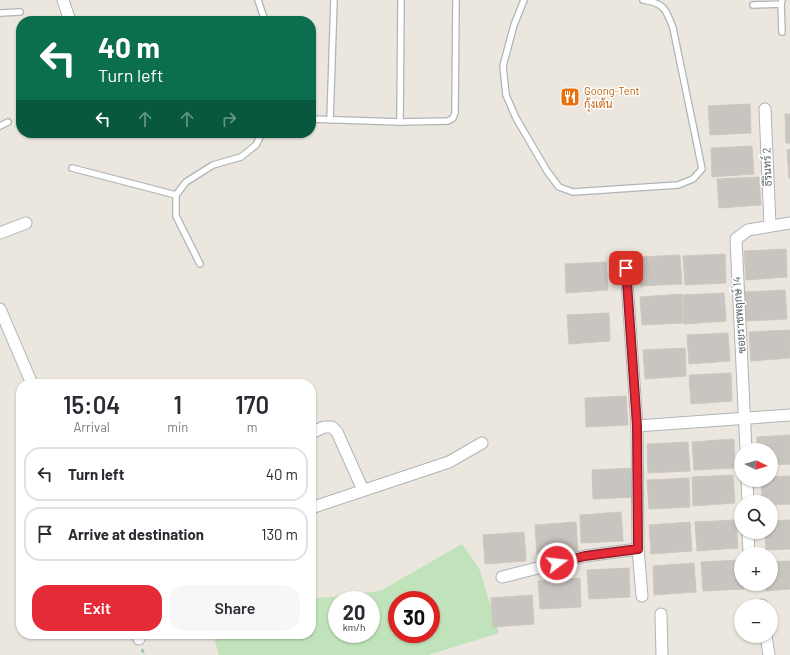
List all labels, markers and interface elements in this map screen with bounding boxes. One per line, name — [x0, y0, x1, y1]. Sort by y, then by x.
text: 40 m — [98, 30, 160, 64]
icon: left — [32, 32, 84, 84]
text: Turn left — [98, 64, 164, 86]
place label: Goong-Tent กุ้งเต้น — [584, 84, 640, 113]
restaurant icon: Goong-Tent กุ้งเต้น — [559, 86, 581, 108]
icon: left — [92, 108, 114, 130]
icon: ahead — [134, 108, 156, 130]
icon: ahead — [176, 108, 198, 130]
icon: right — [218, 108, 240, 130]
street label: ธีรินทร์ 2 — [758, 147, 774, 187]
pin — [609, 251, 643, 285]
icon: arrive — [615, 257, 637, 279]
street label: ซอยราชพฤกษ์ 14 — [728, 276, 749, 354]
text: 15:04 — [63, 390, 120, 419]
text: 1 — [174, 390, 182, 419]
text: 170 — [235, 390, 269, 419]
text: Arrival — [73, 419, 110, 435]
text: min — [167, 419, 188, 435]
text: m — [247, 419, 258, 435]
north arrow — [734, 443, 778, 487]
map controls — [734, 443, 778, 643]
icon: left — [34, 463, 56, 485]
text: Turn left — [68, 465, 124, 483]
text: 40 m — [266, 465, 298, 483]
button: search — [734, 495, 778, 539]
icon: arrive — [34, 523, 56, 545]
text: Arrive at destination — [68, 525, 204, 543]
text: 130 m — [261, 525, 298, 543]
position arrow — [536, 542, 578, 584]
button: + — [734, 547, 778, 591]
button: Exit — [32, 585, 162, 631]
button: Share — [170, 585, 300, 631]
speed limit sign: 30 — [388, 591, 440, 643]
button: − — [734, 599, 778, 643]
text: 20 — [343, 600, 365, 624]
text: km/h — [343, 621, 365, 633]

